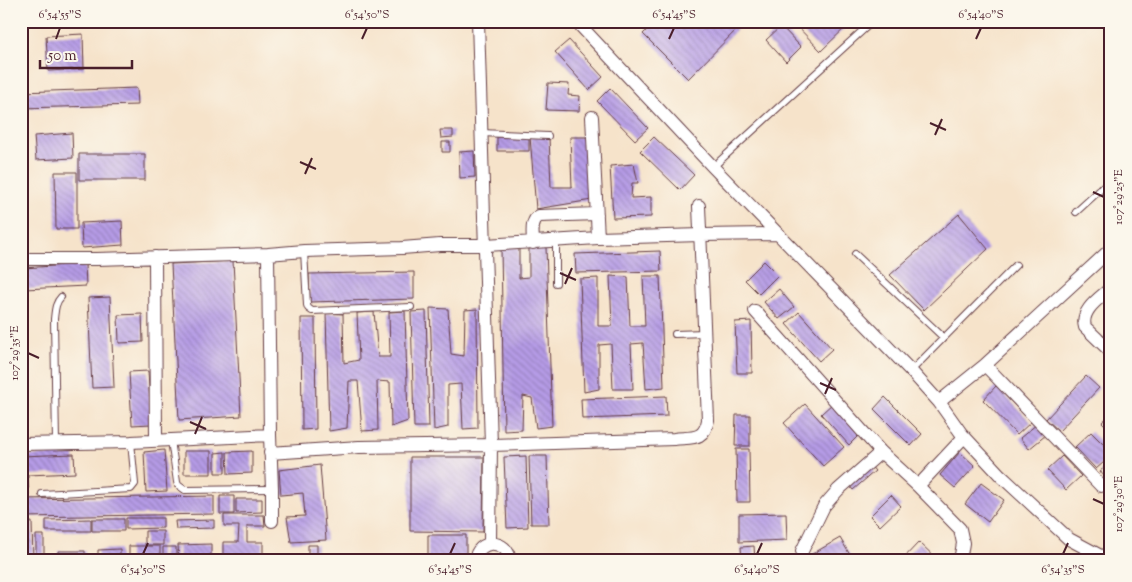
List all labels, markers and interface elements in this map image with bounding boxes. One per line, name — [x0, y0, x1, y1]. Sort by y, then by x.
text: 6°54'55"S — [39, 6, 81, 24]
text: 6°54'50"S — [345, 6, 389, 24]
text: 6°54'45"S — [652, 6, 696, 24]
text: 6°54'40"S — [958, 6, 1004, 24]
scale bar — [40, 38, 132, 70]
text: 50 m — [47, 46, 77, 67]
text: 107°29'25"E — [1110, 168, 1128, 225]
text: 107°29'35"E — [6, 325, 24, 380]
text: 107°29'30"E — [1110, 475, 1128, 532]
text: 6°54'50"S — [121, 561, 165, 579]
text: 6°54'45"S — [428, 561, 472, 579]
text: 6°54'40"S — [734, 561, 780, 579]
text: 6°54'35"S — [1041, 561, 1085, 579]

